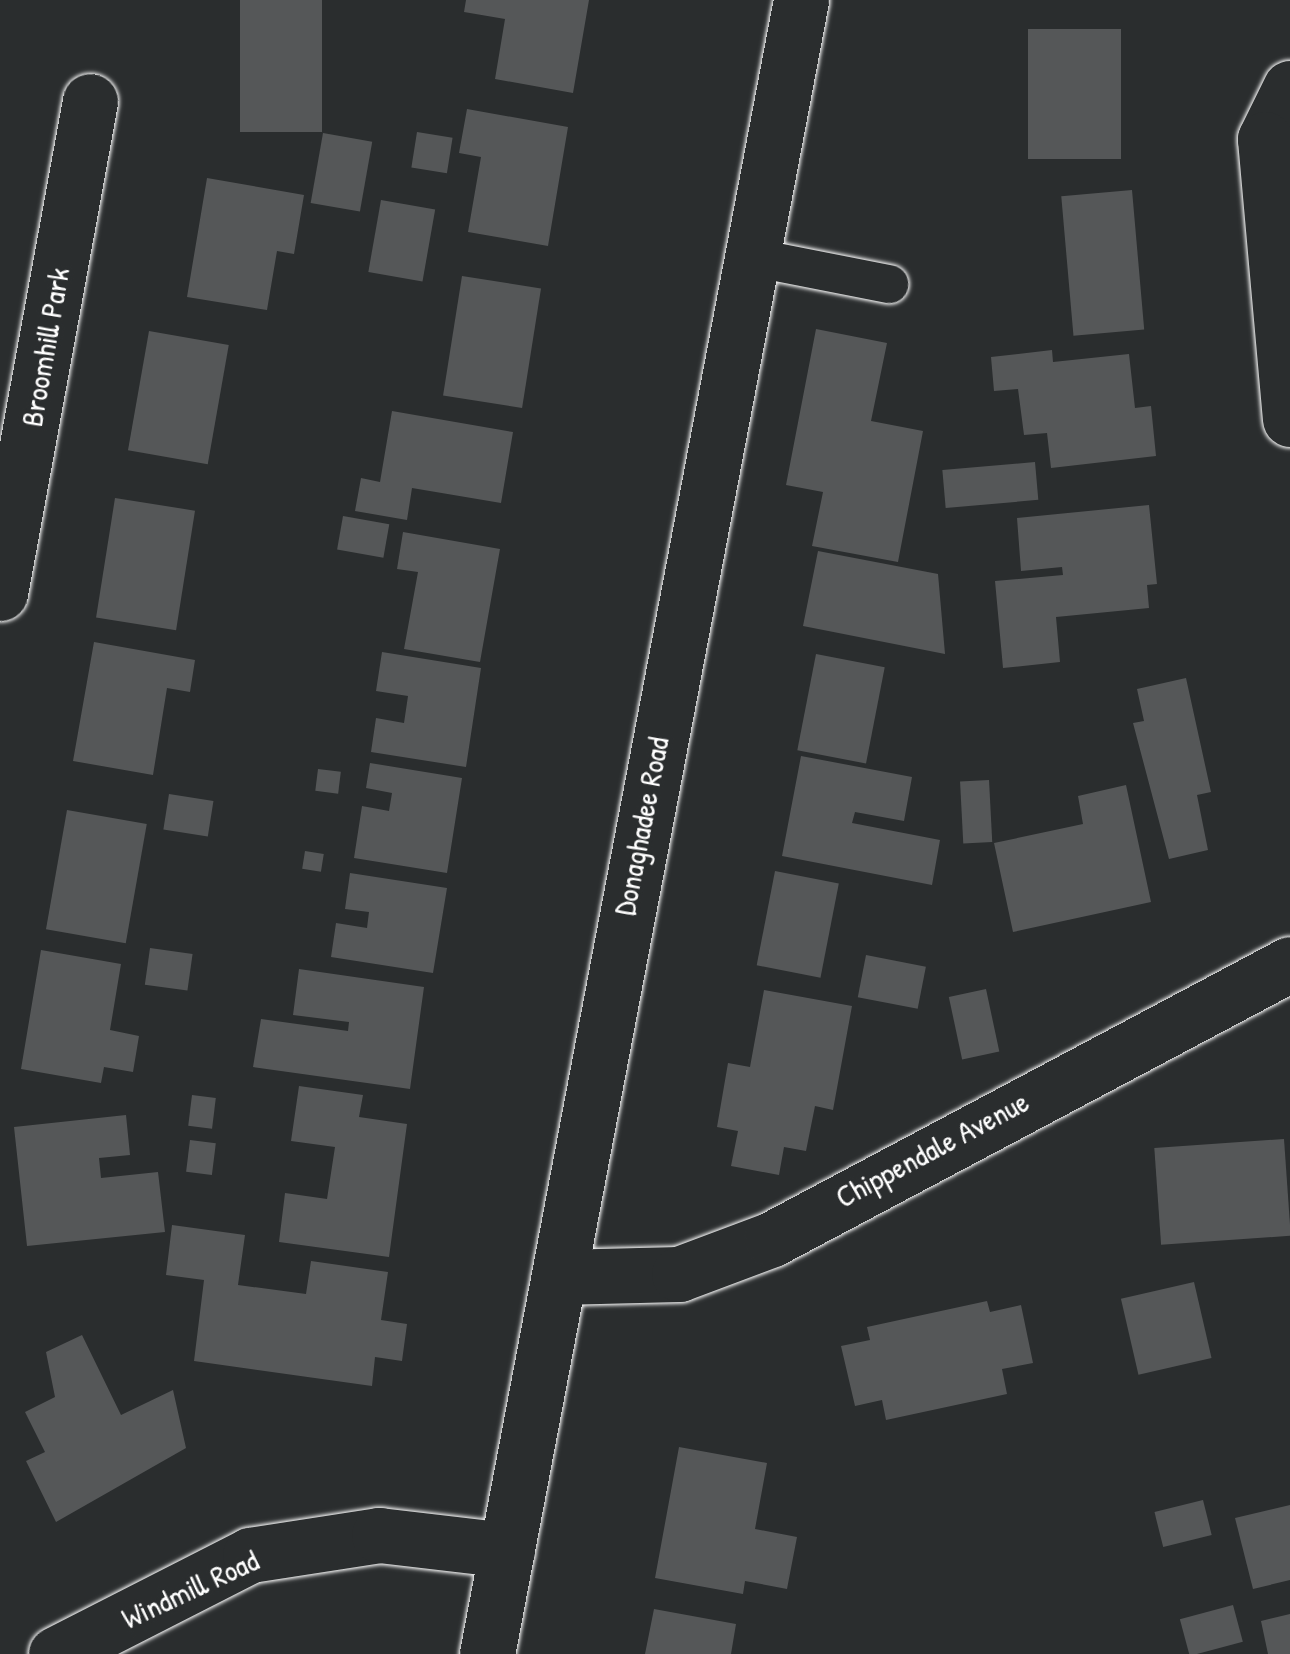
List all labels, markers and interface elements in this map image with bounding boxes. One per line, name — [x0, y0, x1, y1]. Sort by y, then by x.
street label: Broomhill Park — [13, 265, 77, 429]
street label: Donaghadee Road — [606, 734, 676, 918]
street label: Chippendale Avenue — [829, 1083, 1035, 1215]
street label: Windmill Road — [116, 1542, 264, 1636]

